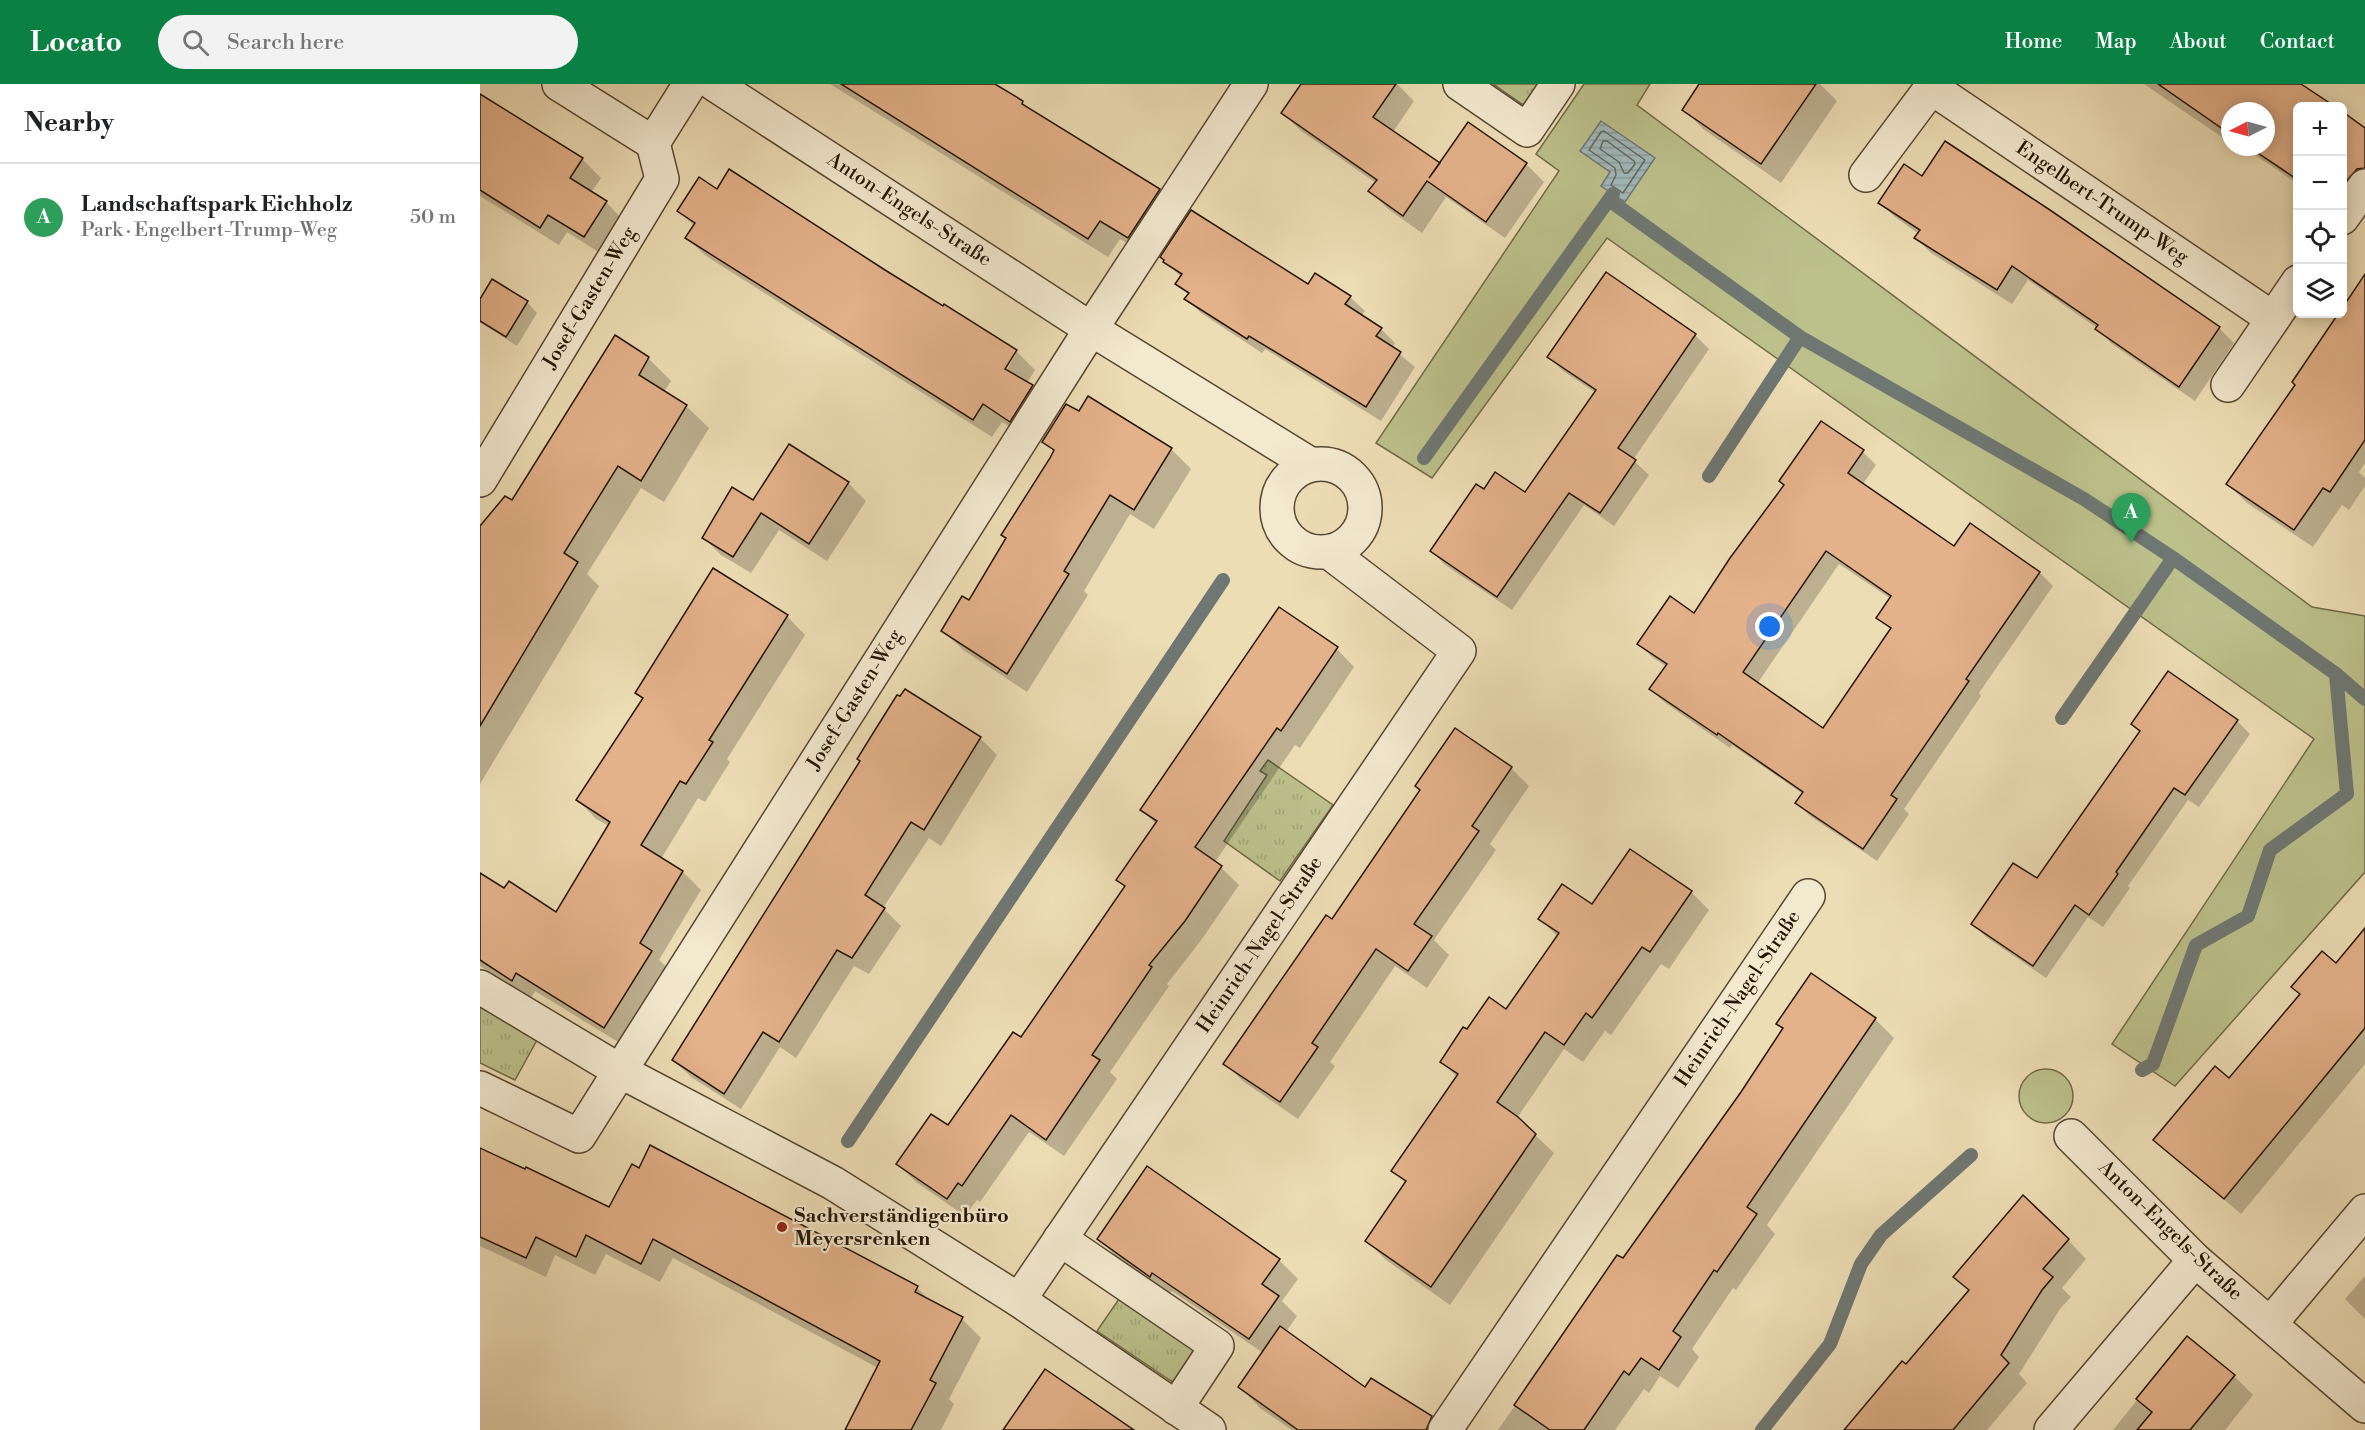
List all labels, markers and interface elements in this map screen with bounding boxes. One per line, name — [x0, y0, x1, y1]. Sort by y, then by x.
search box — [158, 15, 578, 69]
text: Locato — [30, 25, 122, 60]
icon: search — [179, 26, 212, 59]
text: Search here — [227, 29, 344, 56]
text: Home — [2005, 29, 2062, 55]
text: Map — [2095, 29, 2137, 55]
text: About — [2170, 29, 2227, 55]
text: Contact — [2260, 29, 2335, 55]
north arrow — [2221, 102, 2275, 156]
map controls — [2293, 102, 2347, 318]
button: + — [2293, 102, 2347, 156]
text: Nearby — [24, 107, 114, 139]
street label: Engelbert-Trump-Weg — [2011, 136, 2194, 270]
street label: Anton-Engels-Straße — [821, 147, 996, 273]
button: − — [2293, 156, 2347, 210]
text: Landschaftspark Eichholz — [81, 191, 352, 218]
text: A — [36, 205, 51, 230]
text: 50 m — [410, 205, 456, 230]
button: locate — [2293, 210, 2347, 264]
text: Park · Engelbert-Trump-Weg — [81, 218, 337, 243]
street label: Josef-Gasten-Weg — [537, 222, 643, 374]
button: layers — [2293, 264, 2347, 318]
pin: A — [2112, 494, 2150, 543]
your location — [1755, 612, 1784, 641]
street label: Josef-Gasten-Weg — [801, 624, 909, 776]
street label: Heinrich-Nagel-Straße — [1192, 852, 1328, 1038]
street label: Heinrich-Nagel-Straße — [1670, 906, 1806, 1092]
street label: Anton-Engels-Straße — [2092, 1155, 2247, 1306]
place label: Sachverständigenbüro Meyersrenken — [794, 1204, 1009, 1252]
marker: Sachverständigenbüro Meyersrenken — [775, 1220, 789, 1234]

